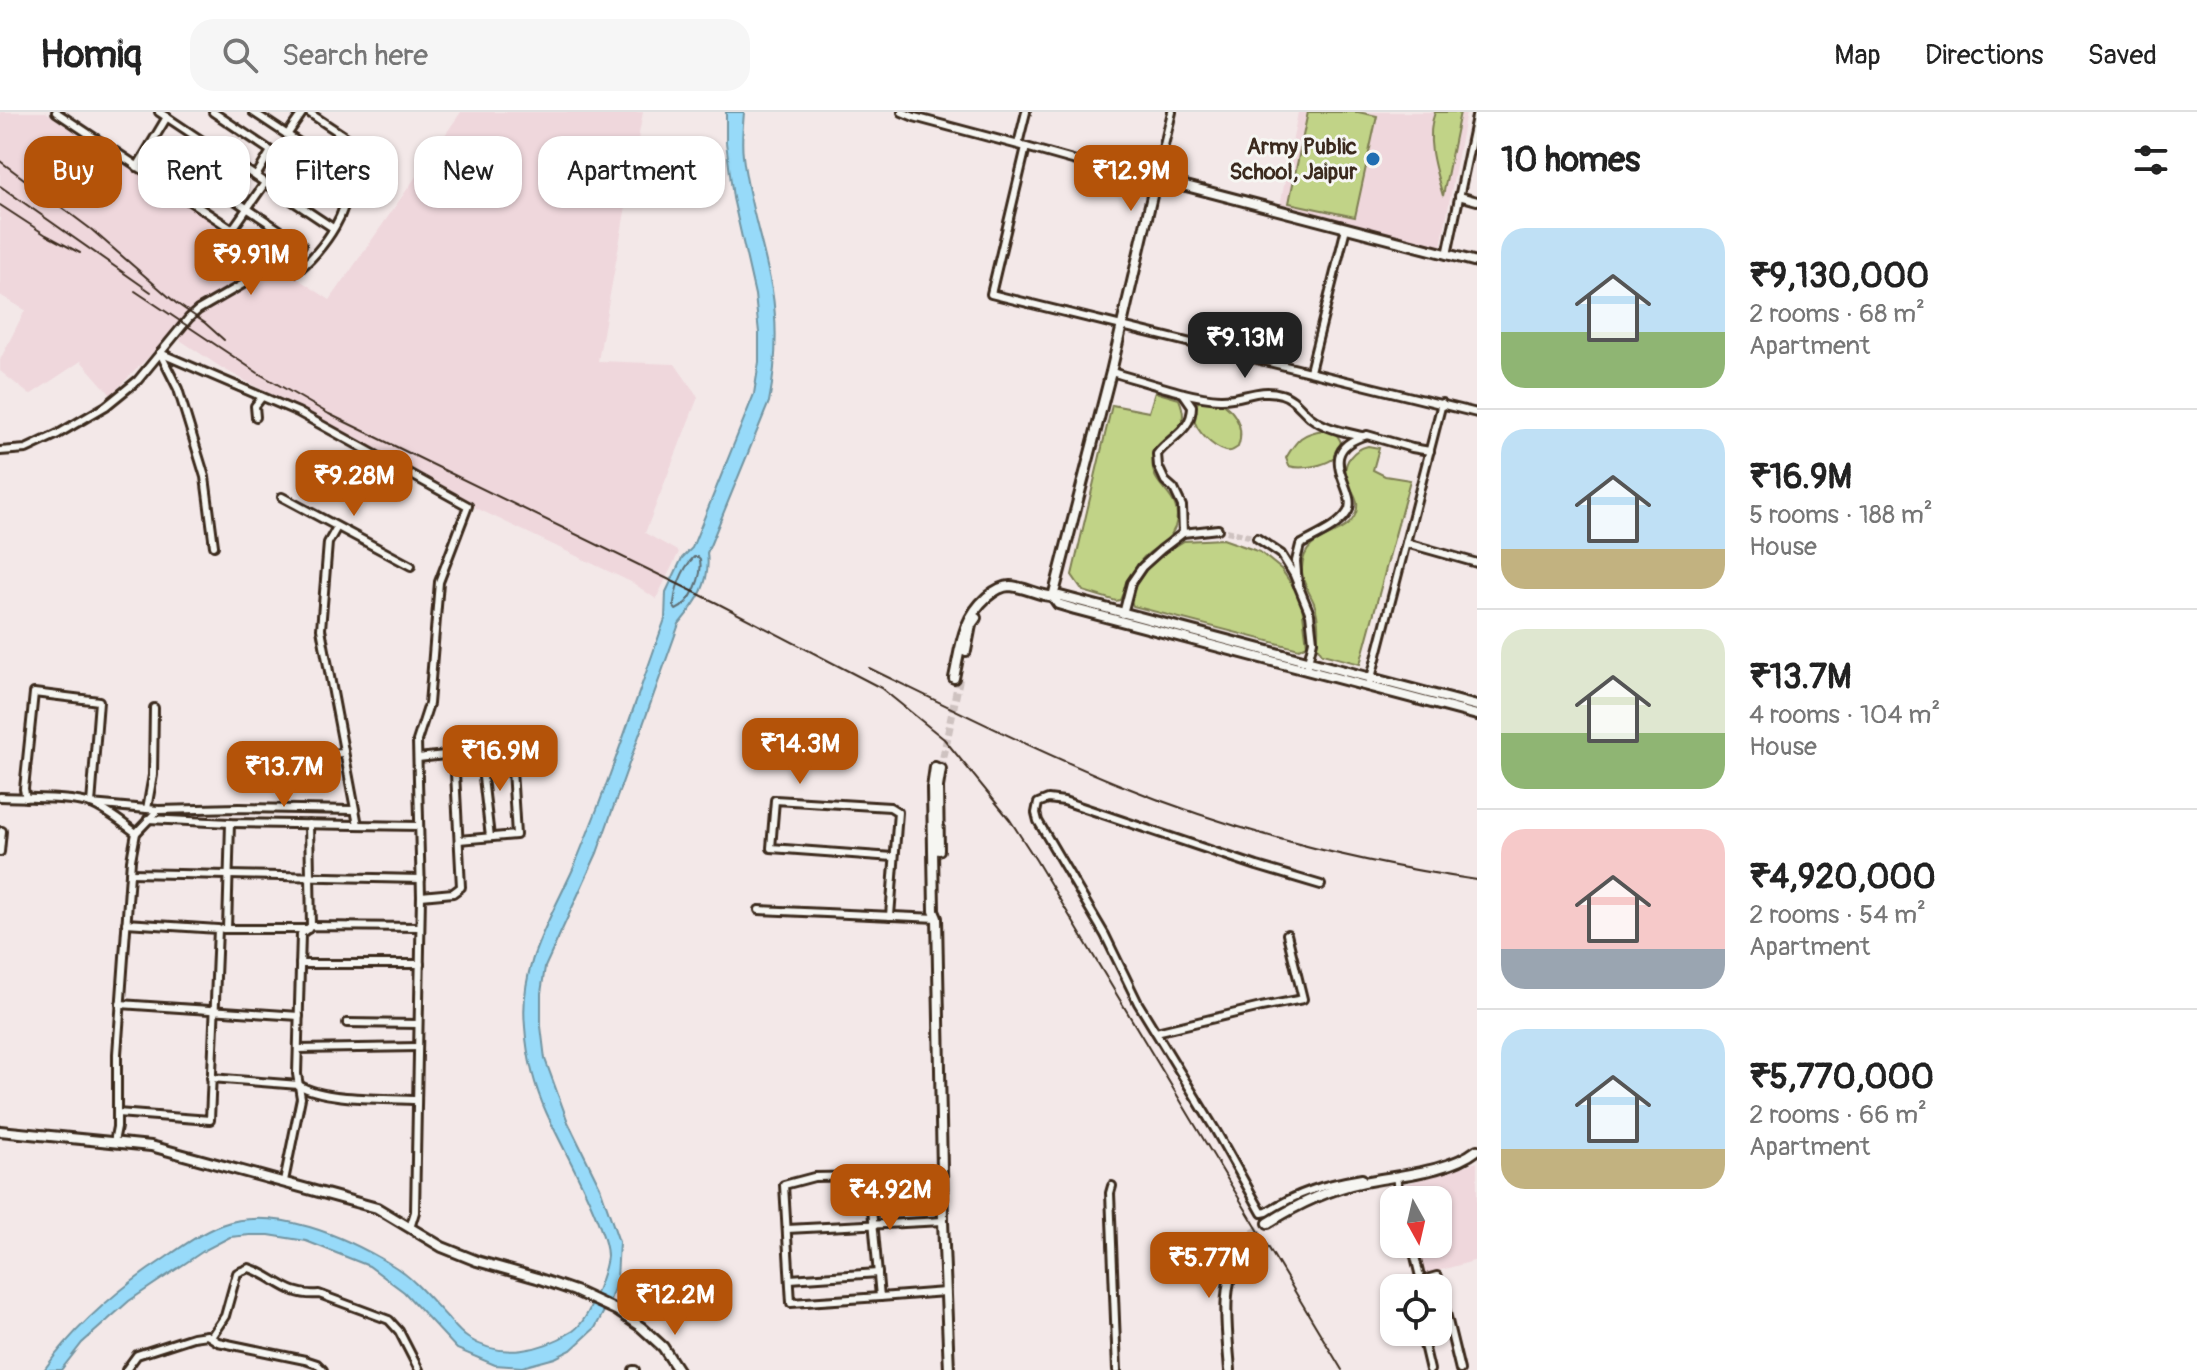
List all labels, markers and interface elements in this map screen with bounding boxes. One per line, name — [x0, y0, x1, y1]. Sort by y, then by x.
search box — [190, 19, 750, 91]
text: Homiq — [40, 31, 142, 79]
icon: search — [218, 33, 262, 77]
text: Search here — [282, 37, 428, 74]
text: Map — [1834, 38, 1881, 73]
text: Directions — [1925, 38, 2044, 73]
text: Saved — [2088, 38, 2157, 73]
place label: Army Public School, Jaipur — [1229, 133, 1358, 186]
chip: Buy — [24, 136, 122, 208]
chip: Rent — [138, 136, 250, 208]
chip: Filters — [266, 136, 398, 208]
chip: New — [414, 136, 522, 208]
chip: Apartment — [538, 136, 725, 208]
icon: filters — [2129, 138, 2173, 182]
text: 10 homes — [1501, 139, 1640, 182]
pin: ₹12.9M — [1066, 145, 1196, 213]
marker: Army Public School, Jaipur — [1364, 150, 1382, 168]
text: ₹12.9M — [1092, 155, 1170, 187]
pin: ₹9.91M — [186, 229, 316, 297]
text: ₹9.91M — [213, 239, 289, 271]
text: ₹9,130,000 — [1749, 255, 1929, 298]
icon: home — [1565, 260, 1661, 356]
text: 2 rooms · 68 m² — [1749, 298, 1925, 330]
pin: ₹9.13M — [1180, 312, 1310, 380]
text: ₹9.13M — [1206, 322, 1284, 354]
text: Apartment — [1749, 330, 1870, 362]
pin: ₹9.28M — [289, 450, 419, 518]
text: ₹16.9M — [1749, 456, 1852, 499]
text: ₹9.28M — [313, 460, 395, 492]
icon: home — [1565, 461, 1661, 557]
text: 5 rooms · 188 m² — [1749, 499, 1933, 531]
text: House — [1749, 531, 1817, 563]
text: ₹13.7M — [1749, 656, 1852, 699]
icon: home — [1565, 661, 1661, 757]
text: 4 rooms · 104 m² — [1749, 699, 1940, 731]
pin: ₹14.3M — [735, 718, 865, 786]
pin: ₹16.9M — [435, 725, 565, 793]
text: ₹14.3M — [760, 728, 840, 760]
text: House — [1749, 731, 1817, 763]
text: ₹16.9M — [461, 735, 539, 767]
pin: ₹13.7M — [219, 741, 349, 809]
text: ₹13.7M — [245, 751, 323, 783]
text: ₹4,920,000 — [1749, 856, 1936, 899]
icon: home — [1565, 861, 1661, 957]
text: 2 rooms · 54 m² — [1749, 899, 1926, 931]
text: Apartment — [1749, 931, 1870, 963]
text: ₹5,770,000 — [1749, 1056, 1934, 1099]
icon: home — [1565, 1061, 1661, 1157]
text: 2 rooms · 66 m² — [1749, 1099, 1927, 1131]
text: Apartment — [1749, 1131, 1870, 1163]
pin: ₹4.92M — [825, 1164, 955, 1232]
text: ₹4.92M — [848, 1174, 932, 1206]
north arrow — [1380, 1186, 1452, 1258]
map controls — [1380, 1186, 1452, 1346]
pin: ₹5.77M — [1144, 1232, 1274, 1300]
text: ₹5.77M — [1168, 1242, 1250, 1274]
pin: ₹12.2M — [610, 1269, 740, 1337]
button: locate — [1380, 1274, 1452, 1346]
text: ₹12.2M — [635, 1279, 715, 1311]

